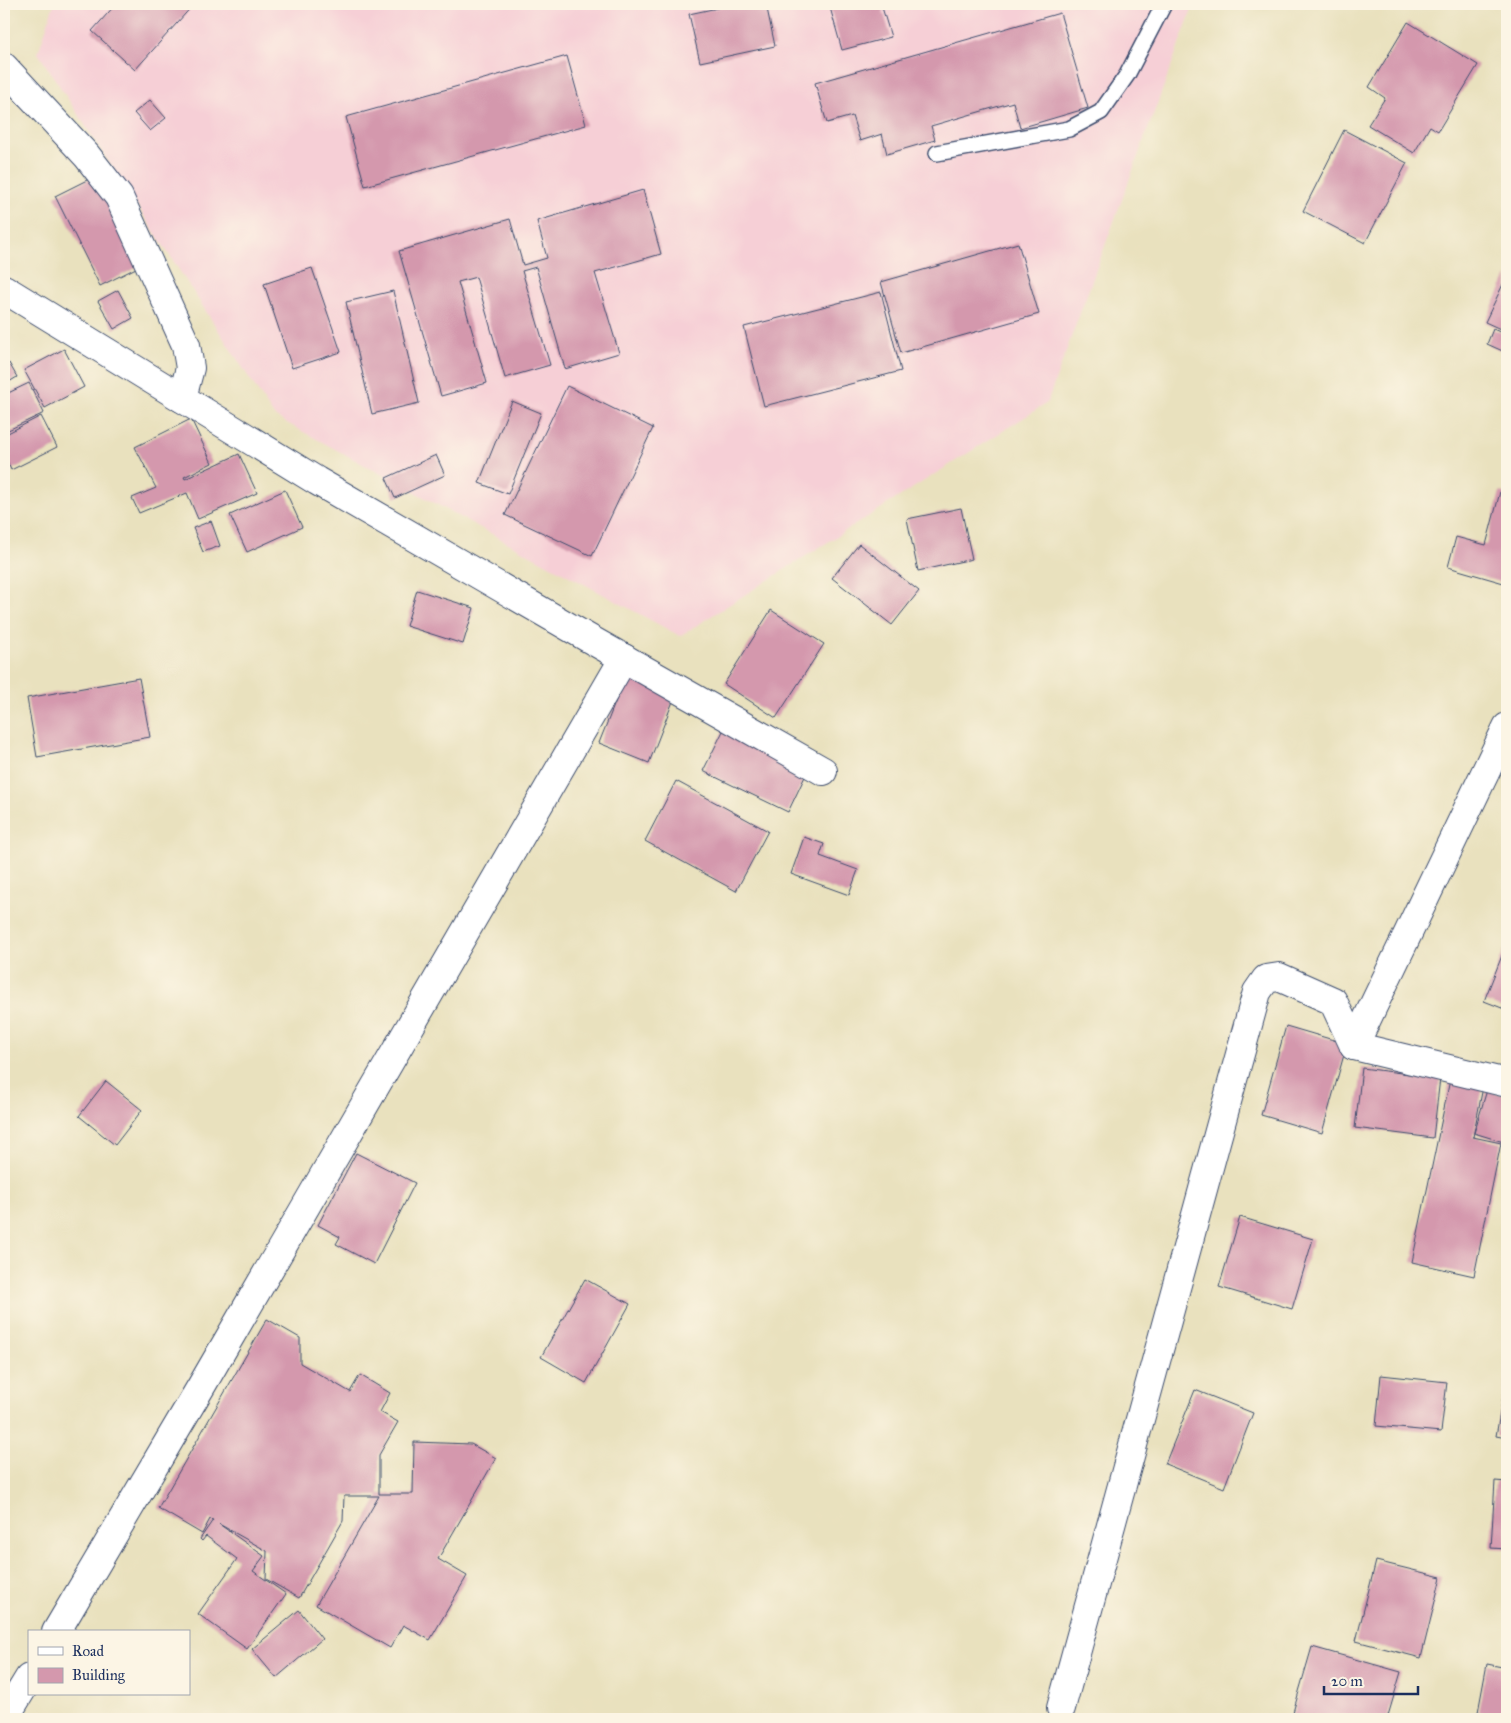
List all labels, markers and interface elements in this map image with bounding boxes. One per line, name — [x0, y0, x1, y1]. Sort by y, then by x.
legend — [28, 1630, 190, 1696]
text: Road — [72, 1642, 104, 1660]
scale bar — [1324, 1663, 1417, 1695]
text: Building — [72, 1666, 126, 1684]
text: 20 m — [1331, 1672, 1363, 1690]

